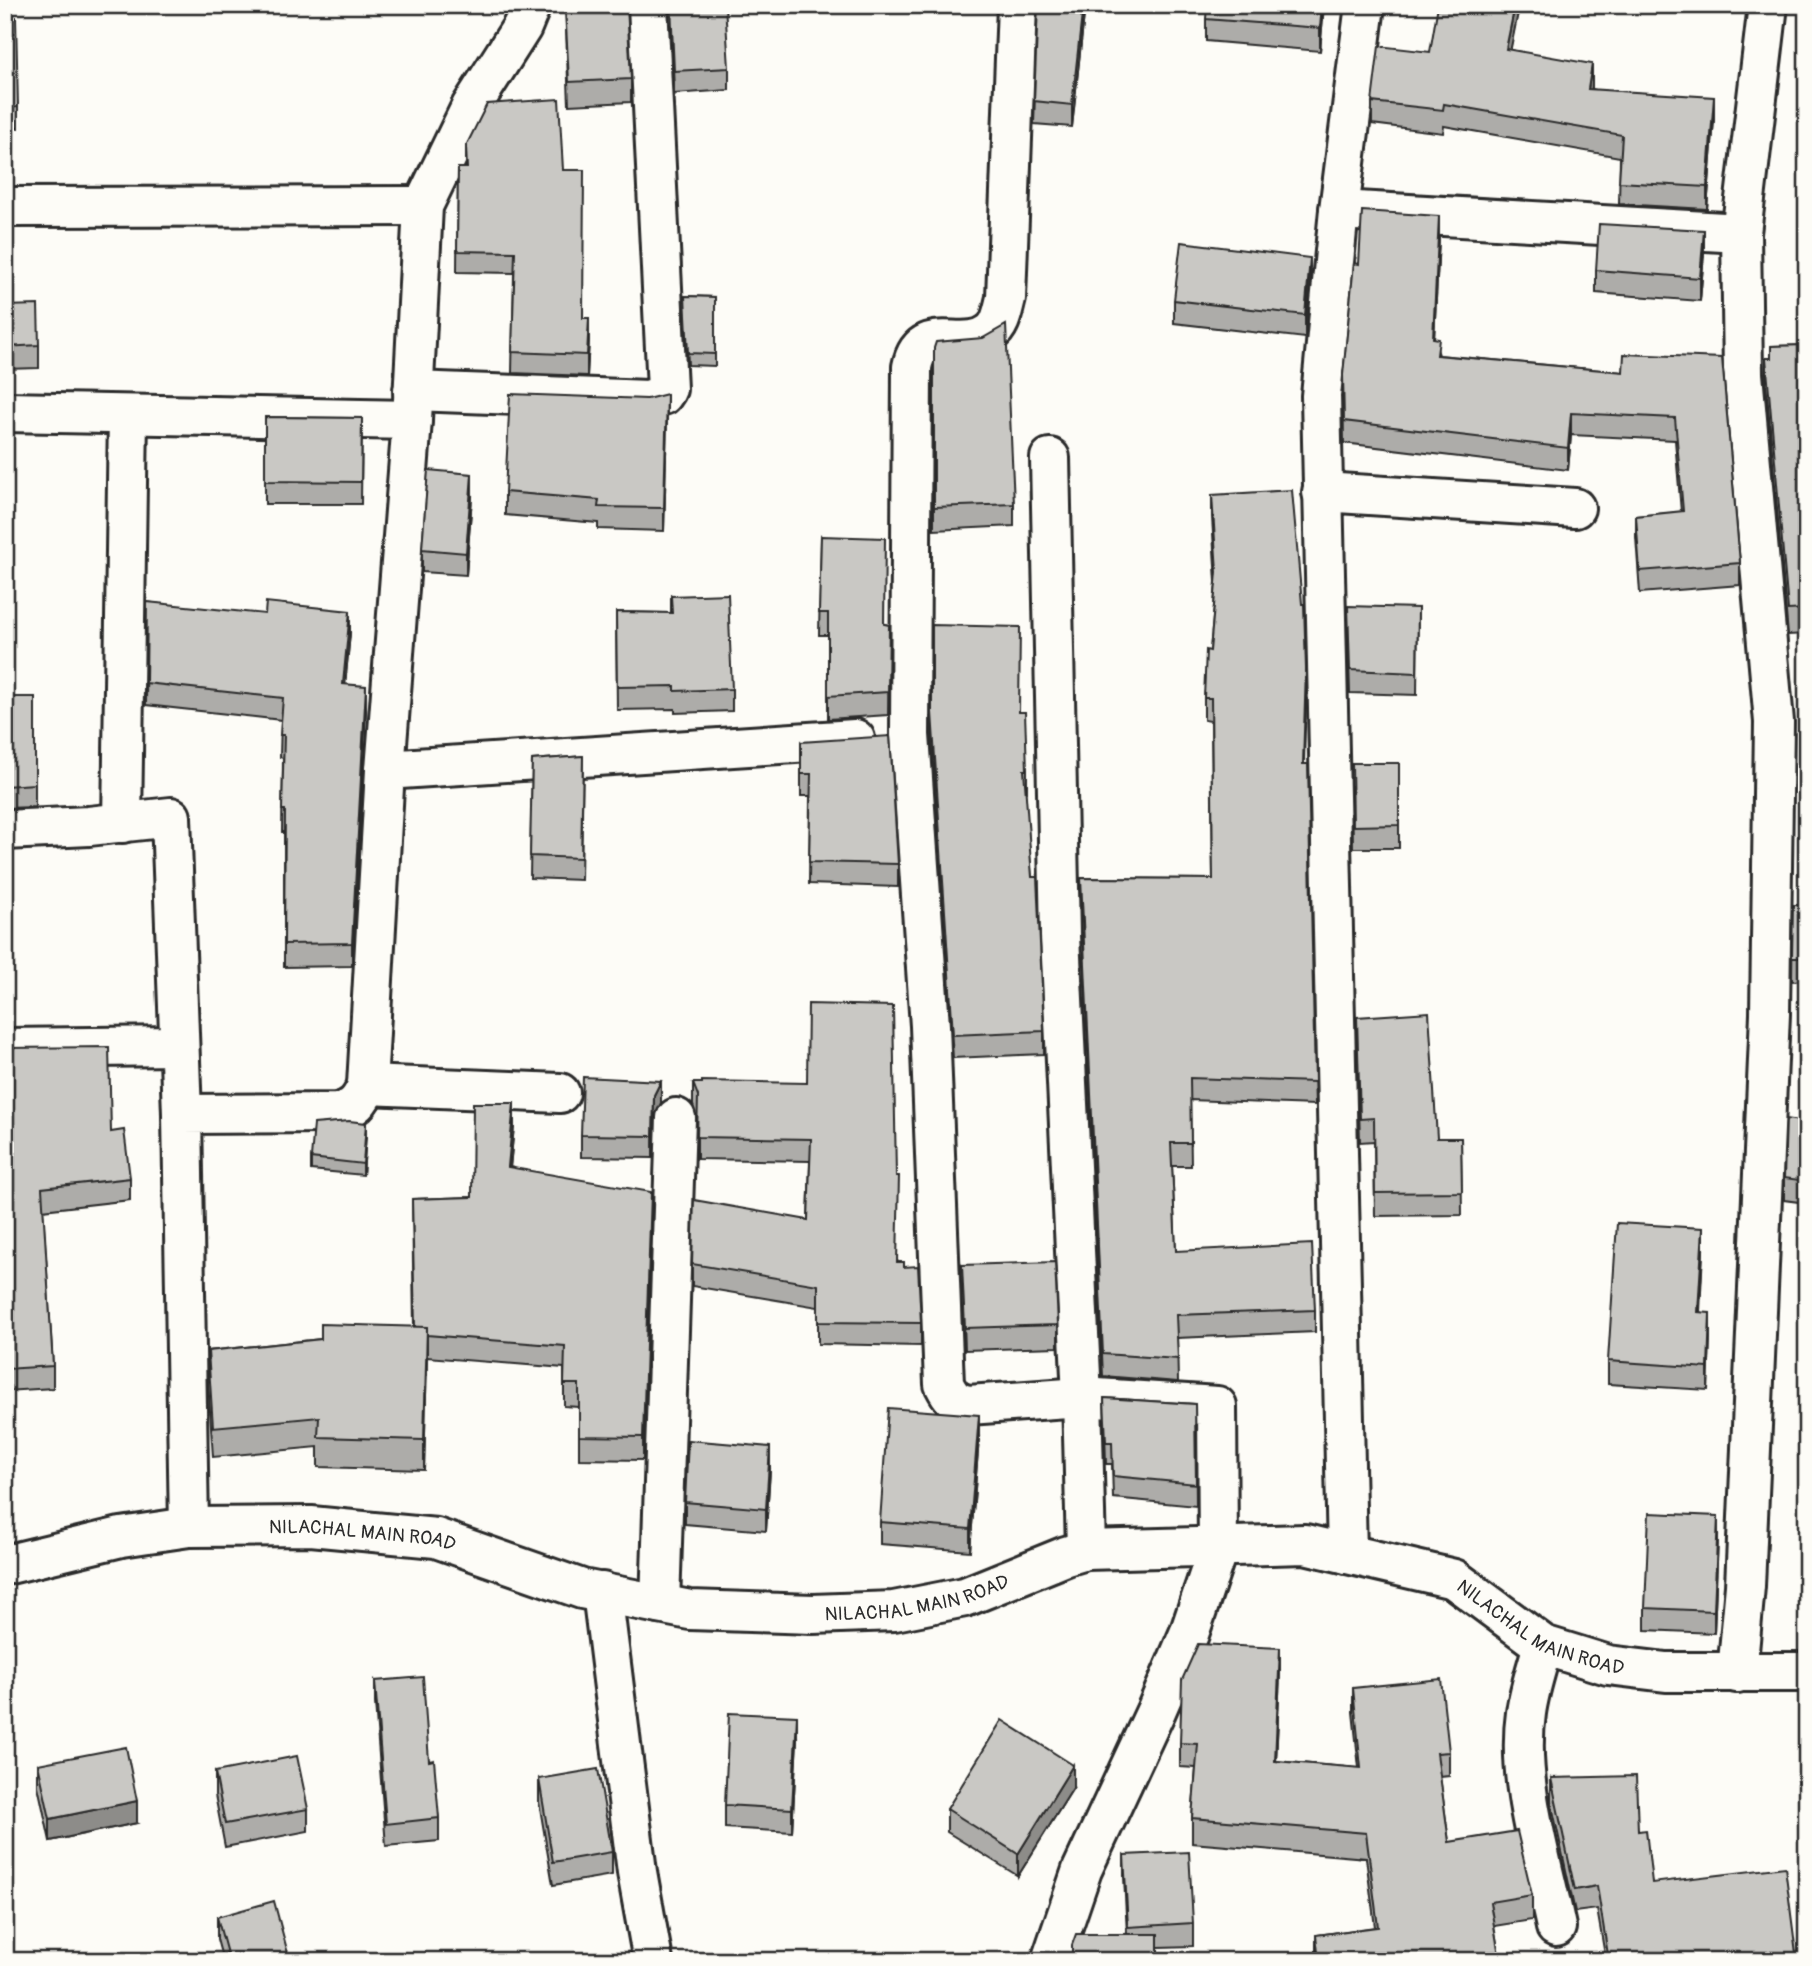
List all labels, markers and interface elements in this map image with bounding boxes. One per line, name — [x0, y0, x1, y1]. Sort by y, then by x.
street label: NILACHAL MAIN ROAD — [269, 1515, 459, 1557]
street label: NILACHAL MAIN ROAD — [824, 1569, 1013, 1627]
street label: NILACHAL MAIN ROAD — [1452, 1574, 1626, 1680]

